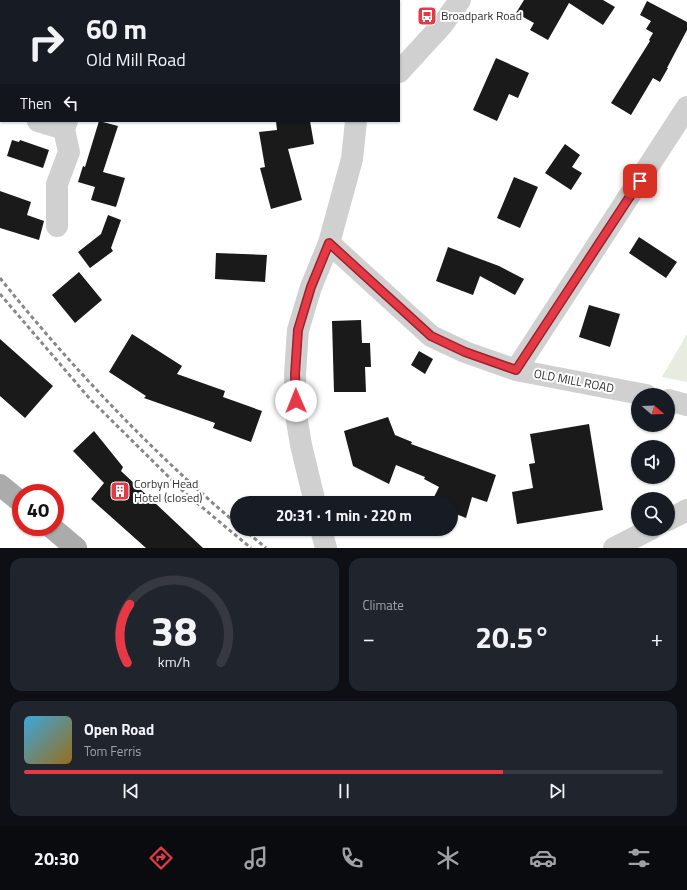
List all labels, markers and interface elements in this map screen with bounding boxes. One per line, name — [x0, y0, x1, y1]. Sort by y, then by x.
bus stop icon: Broadpark Road — [416, 5, 438, 27]
place label: Broadpark Road — [441, 6, 522, 25]
text: 60 m — [86, 7, 147, 50]
icon: right — [20, 16, 72, 68]
text: Old Mill Road — [86, 46, 186, 73]
text: Then — [20, 92, 52, 115]
icon: left — [60, 92, 82, 114]
pin — [623, 164, 657, 198]
icon: arrive — [629, 170, 651, 192]
street label: OLD MILL ROAD — [532, 363, 616, 398]
position arrow — [275, 380, 317, 422]
north arrow — [631, 388, 675, 432]
map controls — [631, 388, 675, 536]
button: sound — [631, 440, 675, 484]
place label: Corbyn Head Hotel (closed) — [134, 474, 202, 507]
building icon: Corbyn Head Hotel (closed) — [109, 480, 131, 502]
speed limit sign: 40 — [12, 484, 64, 536]
button: search — [631, 492, 675, 536]
text: 20:31 · 1 min · 220 m — [276, 504, 412, 527]
text: Climate — [363, 595, 404, 615]
text: 38 — [151, 598, 198, 661]
text: 20.5° — [475, 614, 550, 660]
text: − — [363, 621, 375, 655]
text: + — [651, 621, 663, 655]
text: km/h — [158, 650, 190, 672]
text: Open Road — [84, 718, 154, 741]
text: Tom Ferris — [84, 741, 141, 761]
icon: previous — [120, 780, 142, 802]
icon: pause — [333, 780, 355, 802]
icon: next — [546, 780, 568, 802]
icon: directions — [147, 844, 175, 872]
icon: music — [242, 844, 270, 872]
icon: phone — [338, 844, 366, 872]
icon: climate — [434, 844, 462, 872]
icon: car — [529, 844, 557, 872]
icon: filters — [625, 844, 653, 872]
text: 20:30 — [34, 845, 79, 872]

